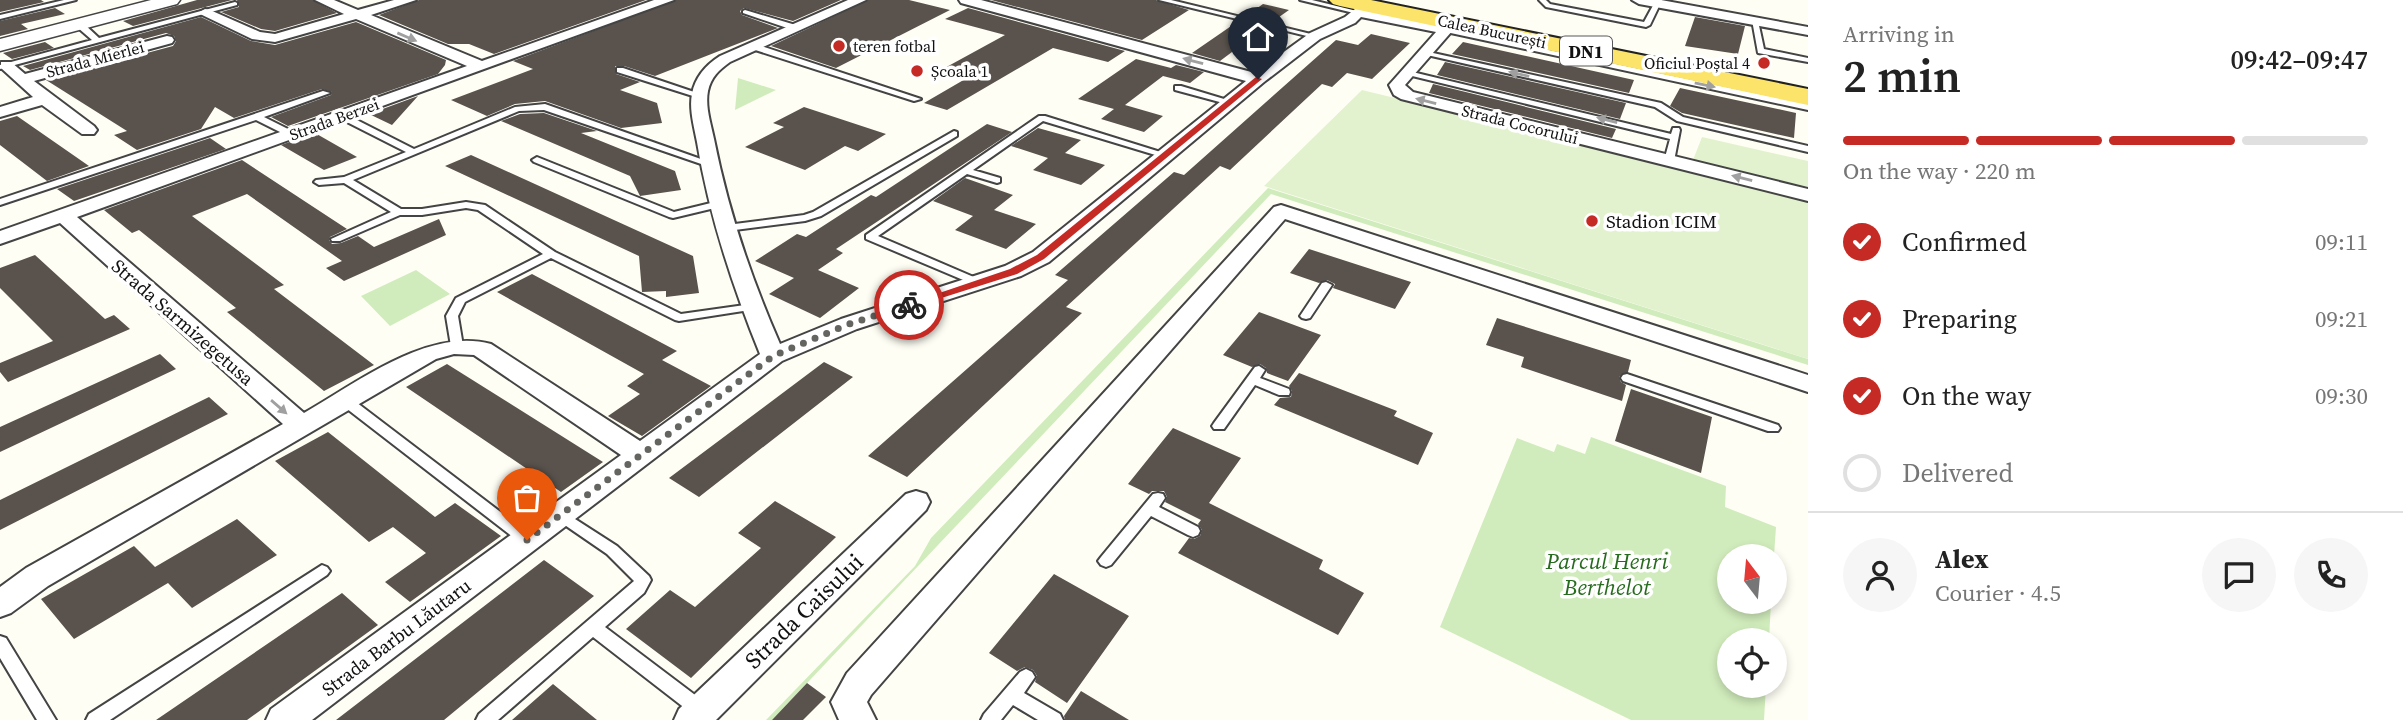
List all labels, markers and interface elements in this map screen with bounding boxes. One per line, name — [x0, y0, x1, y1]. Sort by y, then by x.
pin — [1228, 7, 1288, 79]
street label: Calea București — [1436, 9, 1549, 53]
icon: home — [1239, 18, 1277, 56]
text: Arriving in — [1843, 18, 1955, 50]
one-way arrow — [397, 31, 418, 42]
street label: Strada Mierlei — [44, 35, 147, 83]
place label: teren fotbal — [853, 35, 936, 57]
road number: DN1 — [1560, 36, 1612, 66]
marker: teren fotbal — [831, 38, 847, 54]
text: 09:42–09:47 — [2231, 42, 2368, 78]
text: 2 min — [1843, 44, 1961, 107]
place label: Oficiul Poștal 4 — [1644, 52, 1750, 74]
one-way arrow — [1181, 55, 1203, 66]
marker: Oficiul Poștal 4 — [1756, 55, 1772, 71]
place label: Școala 1 — [931, 60, 988, 82]
marker: Școala 1 — [909, 63, 925, 79]
one-way arrow — [1508, 68, 1530, 79]
one-way arrow — [1694, 79, 1716, 90]
street label: Strada Berzei — [286, 93, 382, 145]
one-way arrow — [1414, 95, 1436, 106]
street label: Strada Cocorului — [1460, 99, 1581, 149]
one-way arrow — [1596, 115, 1618, 126]
text: On the way · 220 m — [1843, 155, 2036, 187]
one-way arrow — [1731, 173, 1753, 184]
place label: Stadion ICIM — [1606, 208, 1717, 234]
marker: Stadion ICIM — [1584, 213, 1600, 229]
icon: check — [1843, 223, 1881, 261]
text: Confirmed — [1902, 224, 2027, 260]
text: 09:11 — [2315, 226, 2368, 258]
street label: Strada Sarmizegetusa — [106, 253, 260, 391]
courier — [874, 270, 944, 340]
icon: bike — [890, 286, 928, 324]
icon: check — [1843, 300, 1881, 338]
text: Preparing — [1902, 301, 2017, 337]
text: 09:21 — [2315, 303, 2368, 335]
icon: check — [1843, 377, 1881, 415]
text: On the way — [1902, 378, 2031, 414]
text: 09:30 — [2315, 380, 2368, 412]
one-way arrow — [271, 399, 288, 414]
text: Delivered — [1902, 455, 2013, 491]
pin — [497, 468, 557, 540]
icon: bag — [508, 479, 546, 517]
button: person — [1843, 538, 1917, 612]
button: chat — [2202, 538, 2276, 612]
button: phone — [2294, 538, 2368, 612]
text: Alex — [1935, 541, 1989, 577]
north arrow — [1717, 544, 1787, 614]
map controls — [1717, 544, 1787, 698]
park label: Parcul Henri Berthelot — [1545, 545, 1668, 603]
street label: Strada Caisului — [738, 546, 870, 676]
street label: Strada Barbu Lăutaru — [316, 572, 476, 702]
text: Courier · 4.5 — [1935, 577, 2061, 609]
button: locate — [1717, 628, 1787, 698]

